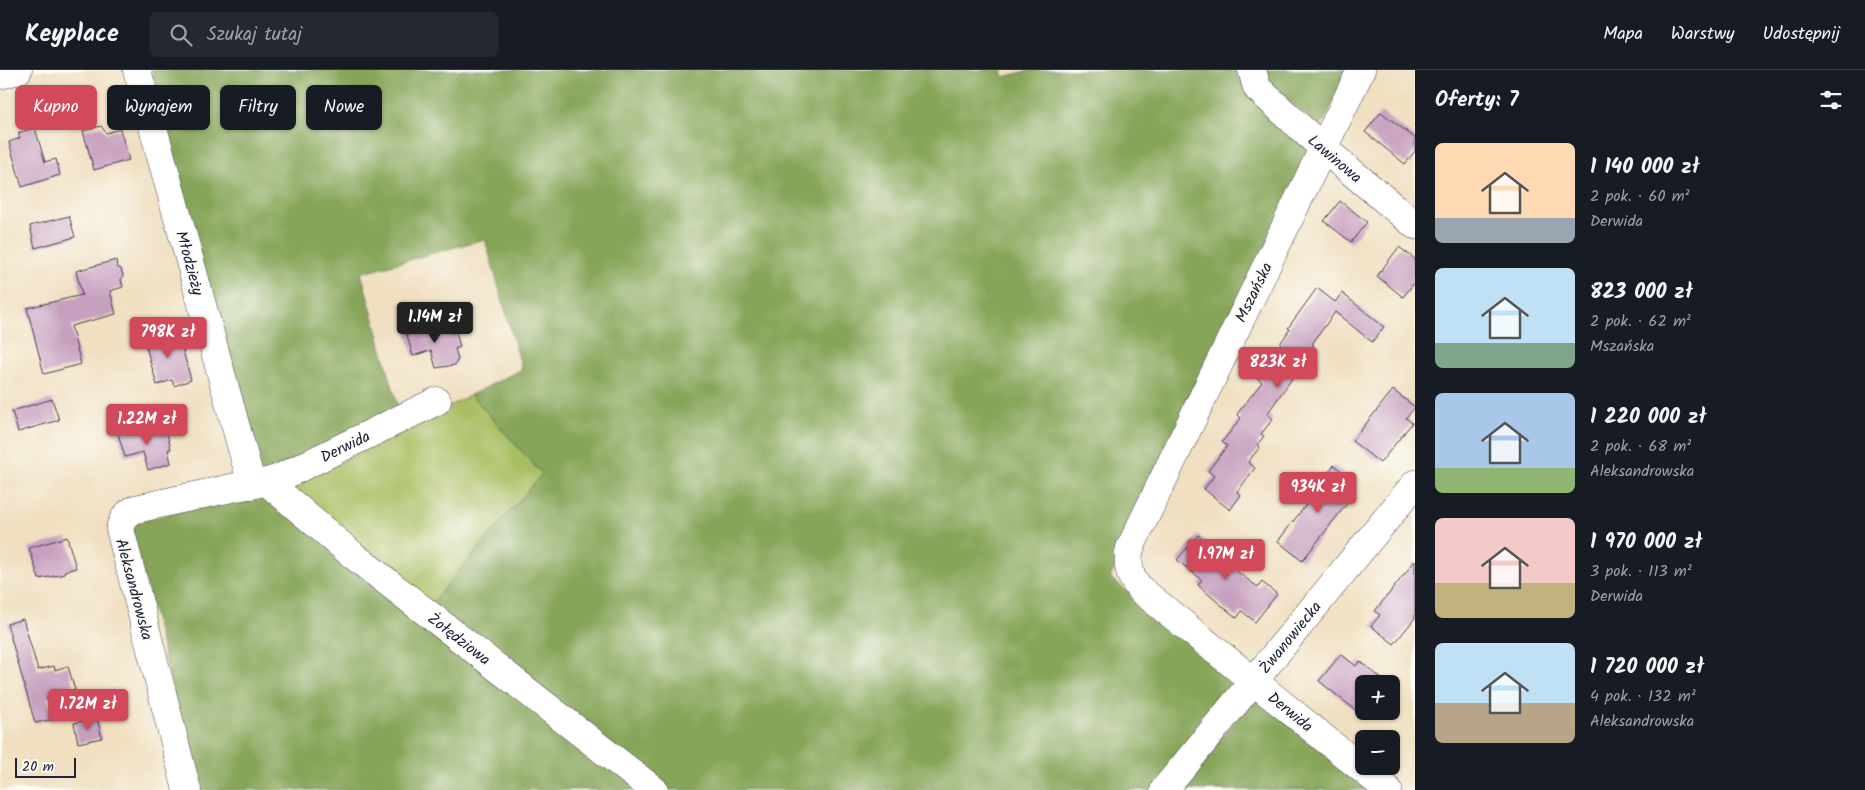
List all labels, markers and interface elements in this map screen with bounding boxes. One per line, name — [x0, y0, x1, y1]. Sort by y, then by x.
search box — [149, 12, 499, 57]
text: Keyplace — [25, 15, 119, 54]
text: Szukaj tutaj — [207, 20, 302, 50]
text: Mapa — [1603, 20, 1643, 49]
text: Warstwy — [1671, 20, 1735, 49]
text: Udostępnij — [1763, 20, 1840, 49]
icon: search — [167, 21, 195, 49]
text: Oferty: 7 — [1435, 84, 1519, 117]
chip: Kupno — [15, 85, 97, 130]
chip: Wynajem — [107, 85, 210, 130]
chip: Filtry — [220, 85, 296, 130]
chip: Nowe — [306, 85, 382, 130]
icon: filters — [1817, 86, 1845, 114]
street label: Lawinowa — [1301, 129, 1367, 190]
text: 1 140 000 zł — [1590, 151, 1700, 184]
icon: home — [1475, 163, 1535, 223]
text: 2 pok. · 60 m² — [1590, 184, 1690, 209]
text: Derwida — [1590, 209, 1643, 234]
street label: Młodzieży — [168, 228, 210, 299]
street label: Mszańska — [1229, 258, 1280, 327]
text: 823 000 zł — [1590, 276, 1693, 309]
icon: home — [1475, 288, 1535, 348]
pin: 1.14M zł — [383, 302, 487, 344]
text: 1.14M zł — [408, 305, 462, 330]
text: 2 pok. · 62 m² — [1590, 309, 1691, 334]
pin: 798K zł — [122, 316, 214, 359]
text: 798K zł — [141, 320, 195, 345]
text: Mszańska — [1590, 334, 1654, 359]
pin: 823K zł — [1232, 346, 1324, 389]
text: 823K zł — [1249, 350, 1307, 375]
text: 1 220 000 zł — [1590, 401, 1706, 434]
pin: 1.22M zł — [95, 404, 199, 446]
text: 1.22M zł — [117, 407, 177, 432]
icon: home — [1475, 413, 1535, 473]
street label: Derwida — [316, 424, 375, 470]
text: 2 pok. · 68 m² — [1590, 434, 1691, 459]
text: Aleksandrowska — [1590, 459, 1694, 484]
pin: 934K zł — [1272, 472, 1364, 514]
text: 934K zł — [1290, 475, 1346, 500]
text: 1 970 000 zł — [1590, 526, 1702, 559]
street label: Aleksandrowska — [108, 536, 159, 643]
pin: 1.97M zł — [1174, 538, 1278, 581]
icon: home — [1475, 538, 1535, 598]
text: 1.97M zł — [1198, 542, 1254, 567]
text: 3 pok. · 113 m² — [1590, 559, 1692, 584]
text: Derwida — [1590, 584, 1643, 609]
street label: Żwanowiecka — [1253, 596, 1328, 680]
street label: Żołędziowa — [422, 607, 496, 672]
text: 1 720 000 zł — [1590, 651, 1704, 684]
icon: home — [1475, 663, 1535, 723]
map controls — [1355, 675, 1400, 775]
button: + — [1355, 675, 1400, 720]
text: 4 pok. · 132 m² — [1590, 684, 1696, 709]
street label: Derwida — [1261, 686, 1318, 739]
pin: 1.72M zł — [36, 688, 140, 731]
text: 1.72M zł — [59, 692, 117, 717]
text: Aleksandrowska — [1590, 709, 1694, 734]
button: − — [1355, 730, 1400, 775]
scale bar — [15, 755, 76, 778]
text: 20 m — [22, 756, 54, 778]

